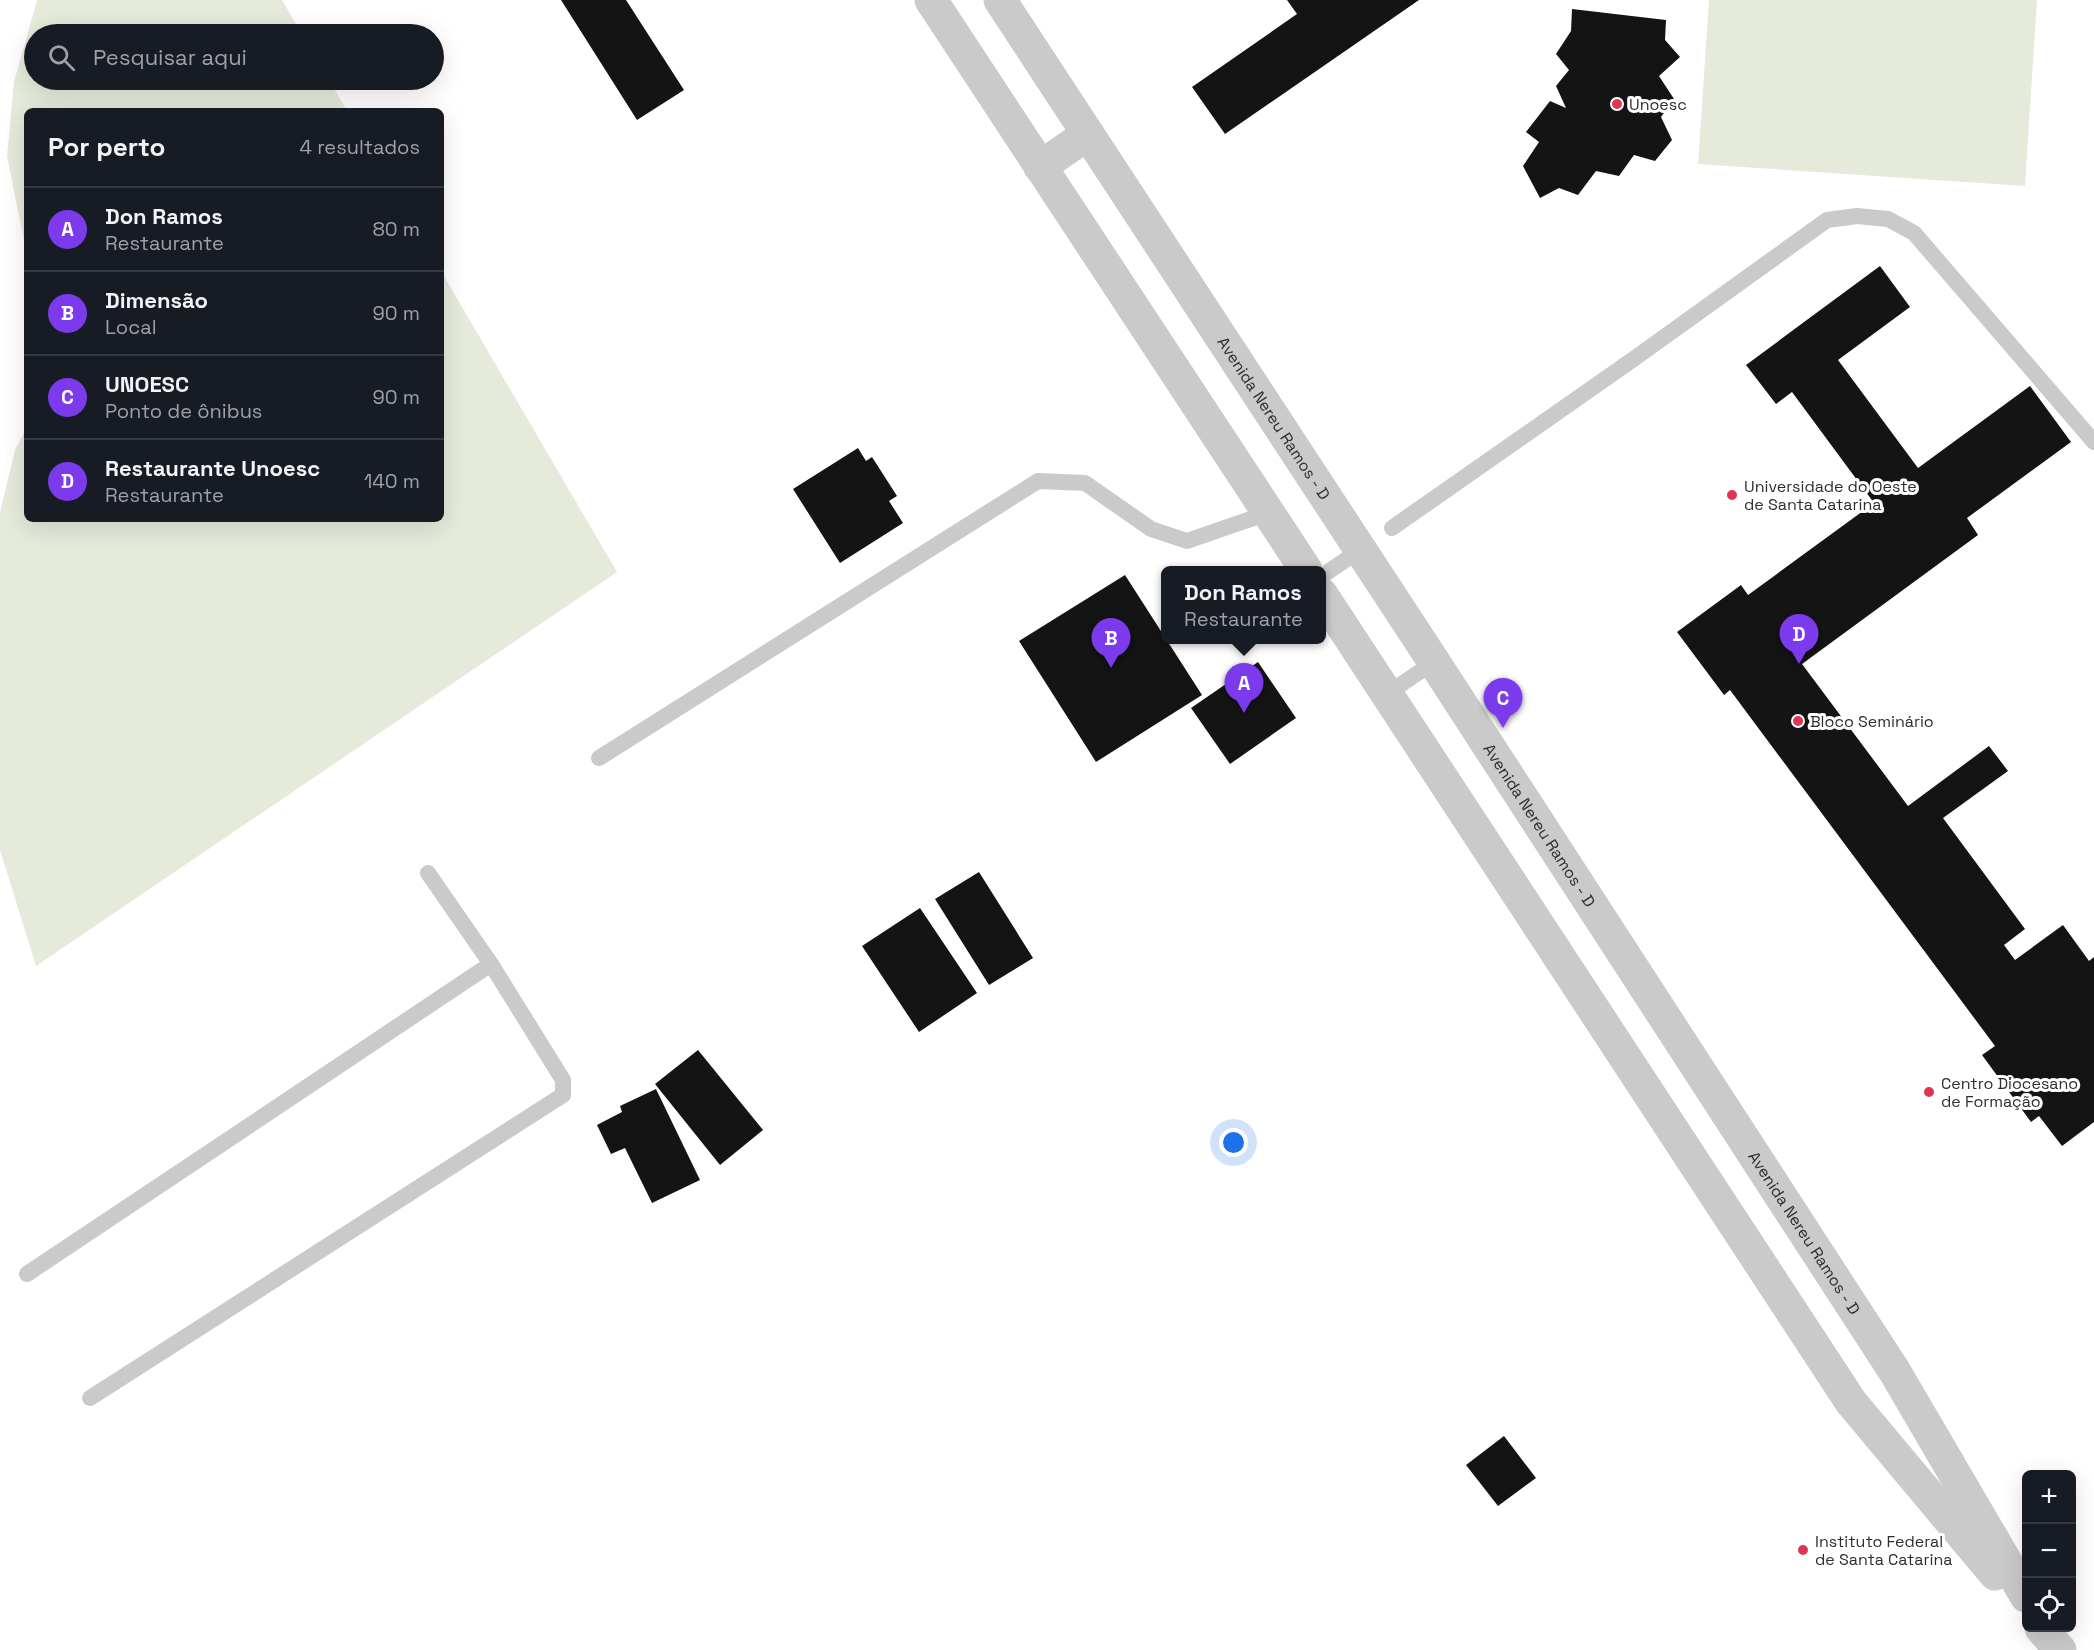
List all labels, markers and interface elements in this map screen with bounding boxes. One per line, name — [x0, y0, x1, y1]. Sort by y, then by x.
search box — [24, 24, 444, 90]
icon: search — [45, 41, 78, 74]
text: Pesquisar aqui — [93, 43, 247, 71]
place label: Unoesc — [1629, 94, 1687, 115]
marker: Unoesc — [1610, 97, 1624, 111]
text: Por perto — [48, 130, 165, 164]
text: 4 resultados — [300, 134, 420, 160]
text: Don Ramos — [105, 202, 223, 230]
text: A — [61, 216, 74, 242]
text: 80 m — [372, 216, 420, 242]
text: Restaurante — [105, 230, 224, 256]
text: Dimensão — [105, 286, 208, 314]
text: B — [61, 300, 74, 326]
text: 90 m — [373, 300, 420, 326]
text: Local — [105, 314, 157, 340]
street label: Avenida Nereu Ramos - D — [1213, 333, 1335, 504]
text: UNOESC — [105, 370, 189, 398]
text: C — [61, 384, 74, 410]
text: 90 m — [373, 384, 420, 410]
text: Ponto de ônibus — [105, 398, 262, 424]
text: Restaurante Unoesc — [105, 454, 320, 482]
text: D — [61, 468, 74, 494]
text: 140 m — [364, 468, 420, 494]
place label: Universidade do Oeste de Santa Catarina — [1744, 476, 1917, 515]
text: Restaurante — [105, 482, 224, 508]
marker: Universidade do Oeste de Santa Catarina — [1725, 488, 1739, 502]
popup — [1161, 566, 1326, 644]
text: Don Ramos — [1184, 578, 1302, 606]
text: Restaurante — [1184, 606, 1303, 632]
pin: D — [1780, 614, 1818, 664]
pin: B — [1092, 618, 1130, 668]
pin: A — [1224, 664, 1264, 713]
pin: C — [1484, 678, 1522, 728]
place label: Bloco Seminário — [1810, 711, 1934, 732]
marker: Bloco Seminário — [1791, 714, 1805, 728]
street label: Avenida Nereu Ramos - D — [1479, 739, 1601, 911]
place label: Centro Diocesano de Formação — [1941, 1073, 2078, 1112]
marker: Centro Diocesano de Formação — [1922, 1085, 1936, 1099]
your location — [1219, 1128, 1248, 1157]
street label: Avenida Nereu Ramos - D — [1744, 1147, 1865, 1318]
map controls — [2022, 1470, 2076, 1632]
button: + — [2022, 1470, 2076, 1524]
button: − — [2022, 1524, 2076, 1578]
place label: Instituto Federal de Santa Catarina — [1815, 1531, 1953, 1570]
marker: Instituto Federal de Santa Catarina — [1796, 1543, 1810, 1557]
button: locate — [2022, 1578, 2076, 1632]

